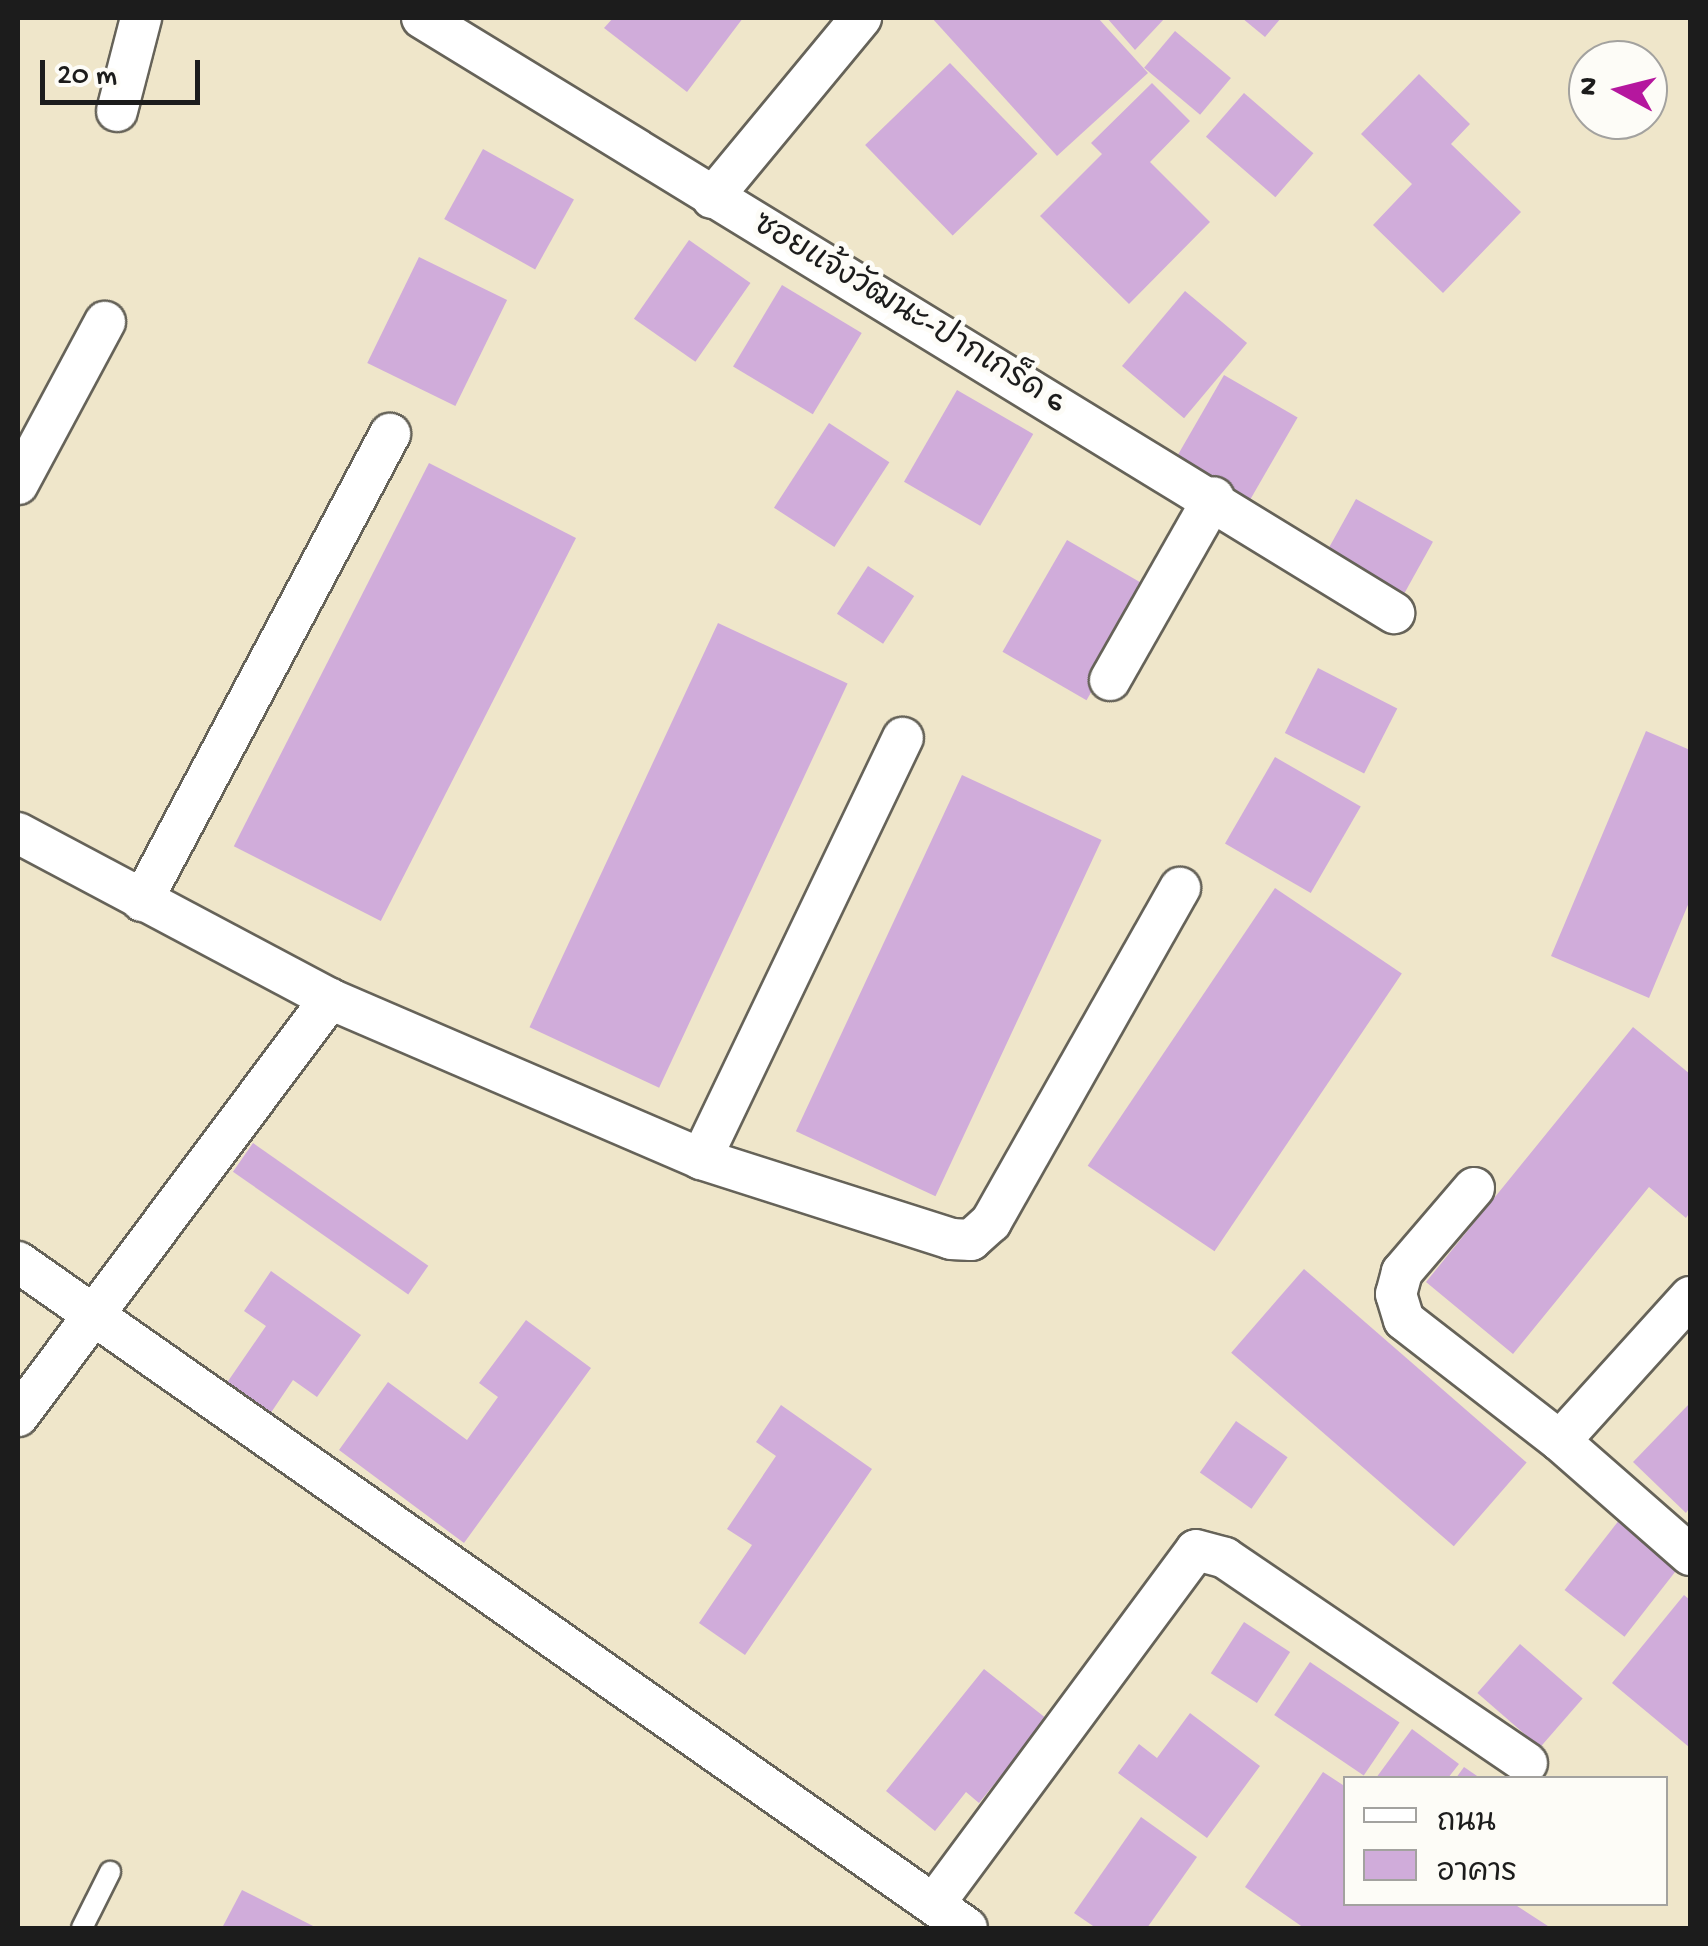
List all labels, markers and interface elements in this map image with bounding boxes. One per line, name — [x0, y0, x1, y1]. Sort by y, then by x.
scale bar — [45, 40, 205, 102]
north arrow — [1568, 40, 1668, 140]
text: 20 m — [57, 60, 117, 95]
text: N — [1572, 75, 1607, 98]
street label: ซอยแจ้งวัฒนะ-ปากเกร็ด 6 — [745, 206, 1071, 424]
legend — [1343, 1776, 1668, 1906]
text: ถนน — [1437, 1807, 1496, 1842]
text: อาคาร — [1437, 1857, 1517, 1892]

